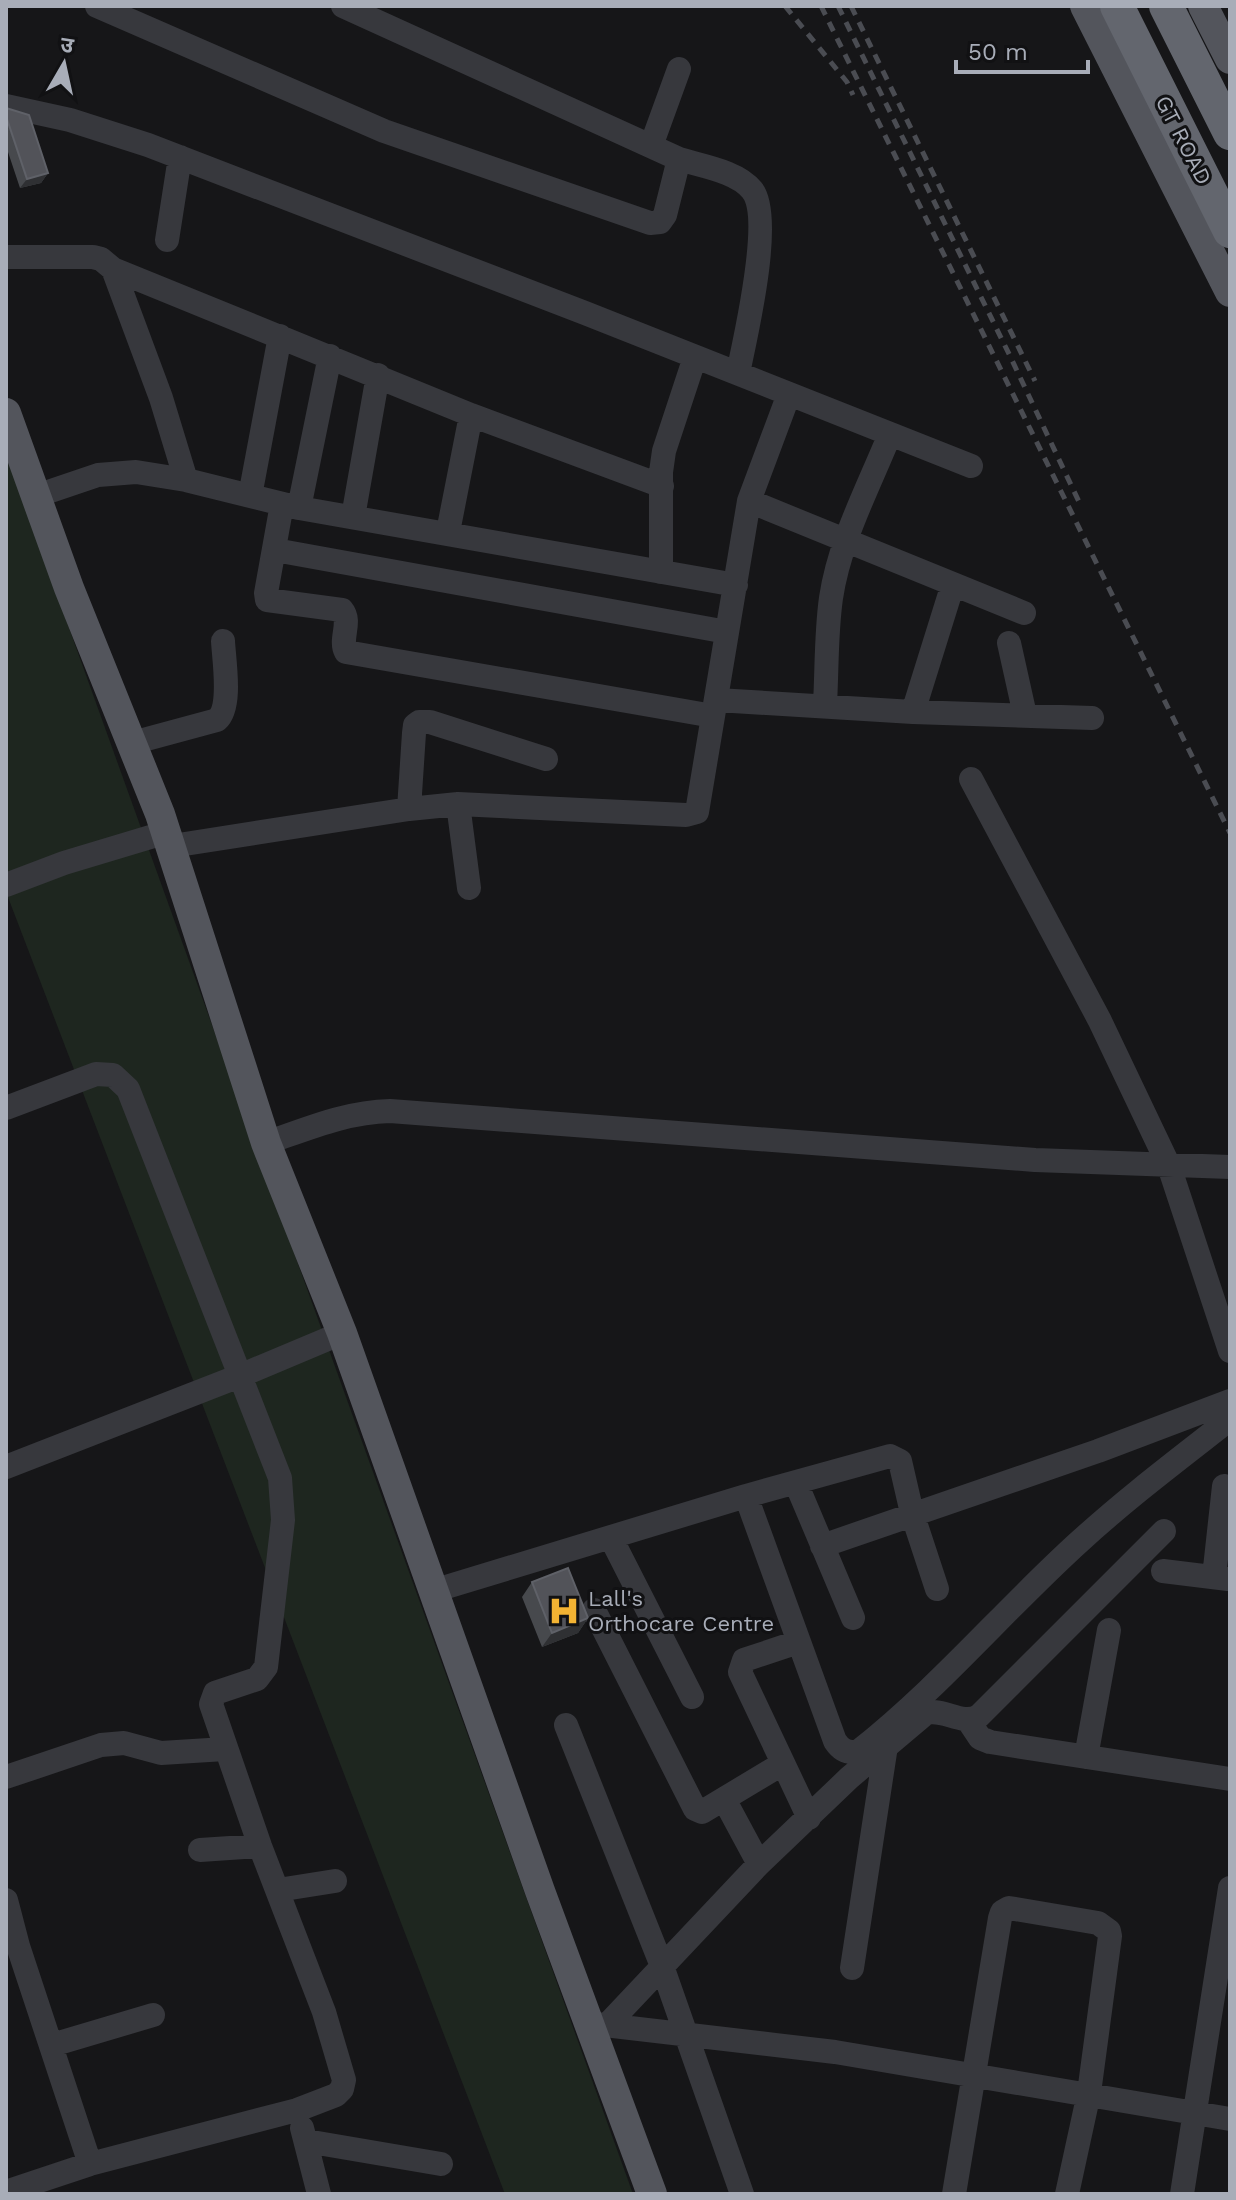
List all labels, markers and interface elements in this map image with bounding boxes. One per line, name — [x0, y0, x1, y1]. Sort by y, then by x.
north arrow — [24, 24, 104, 104]
scale bar — [956, 24, 1088, 74]
text: उ — [59, 31, 76, 58]
text: 50 m — [968, 38, 1028, 66]
street label: GT ROAD — [1150, 91, 1217, 189]
place label: Lall's Orthocare Centre — [588, 1586, 774, 1636]
hospital icon: Lall's Orthocare Centre — [547, 1594, 581, 1628]

